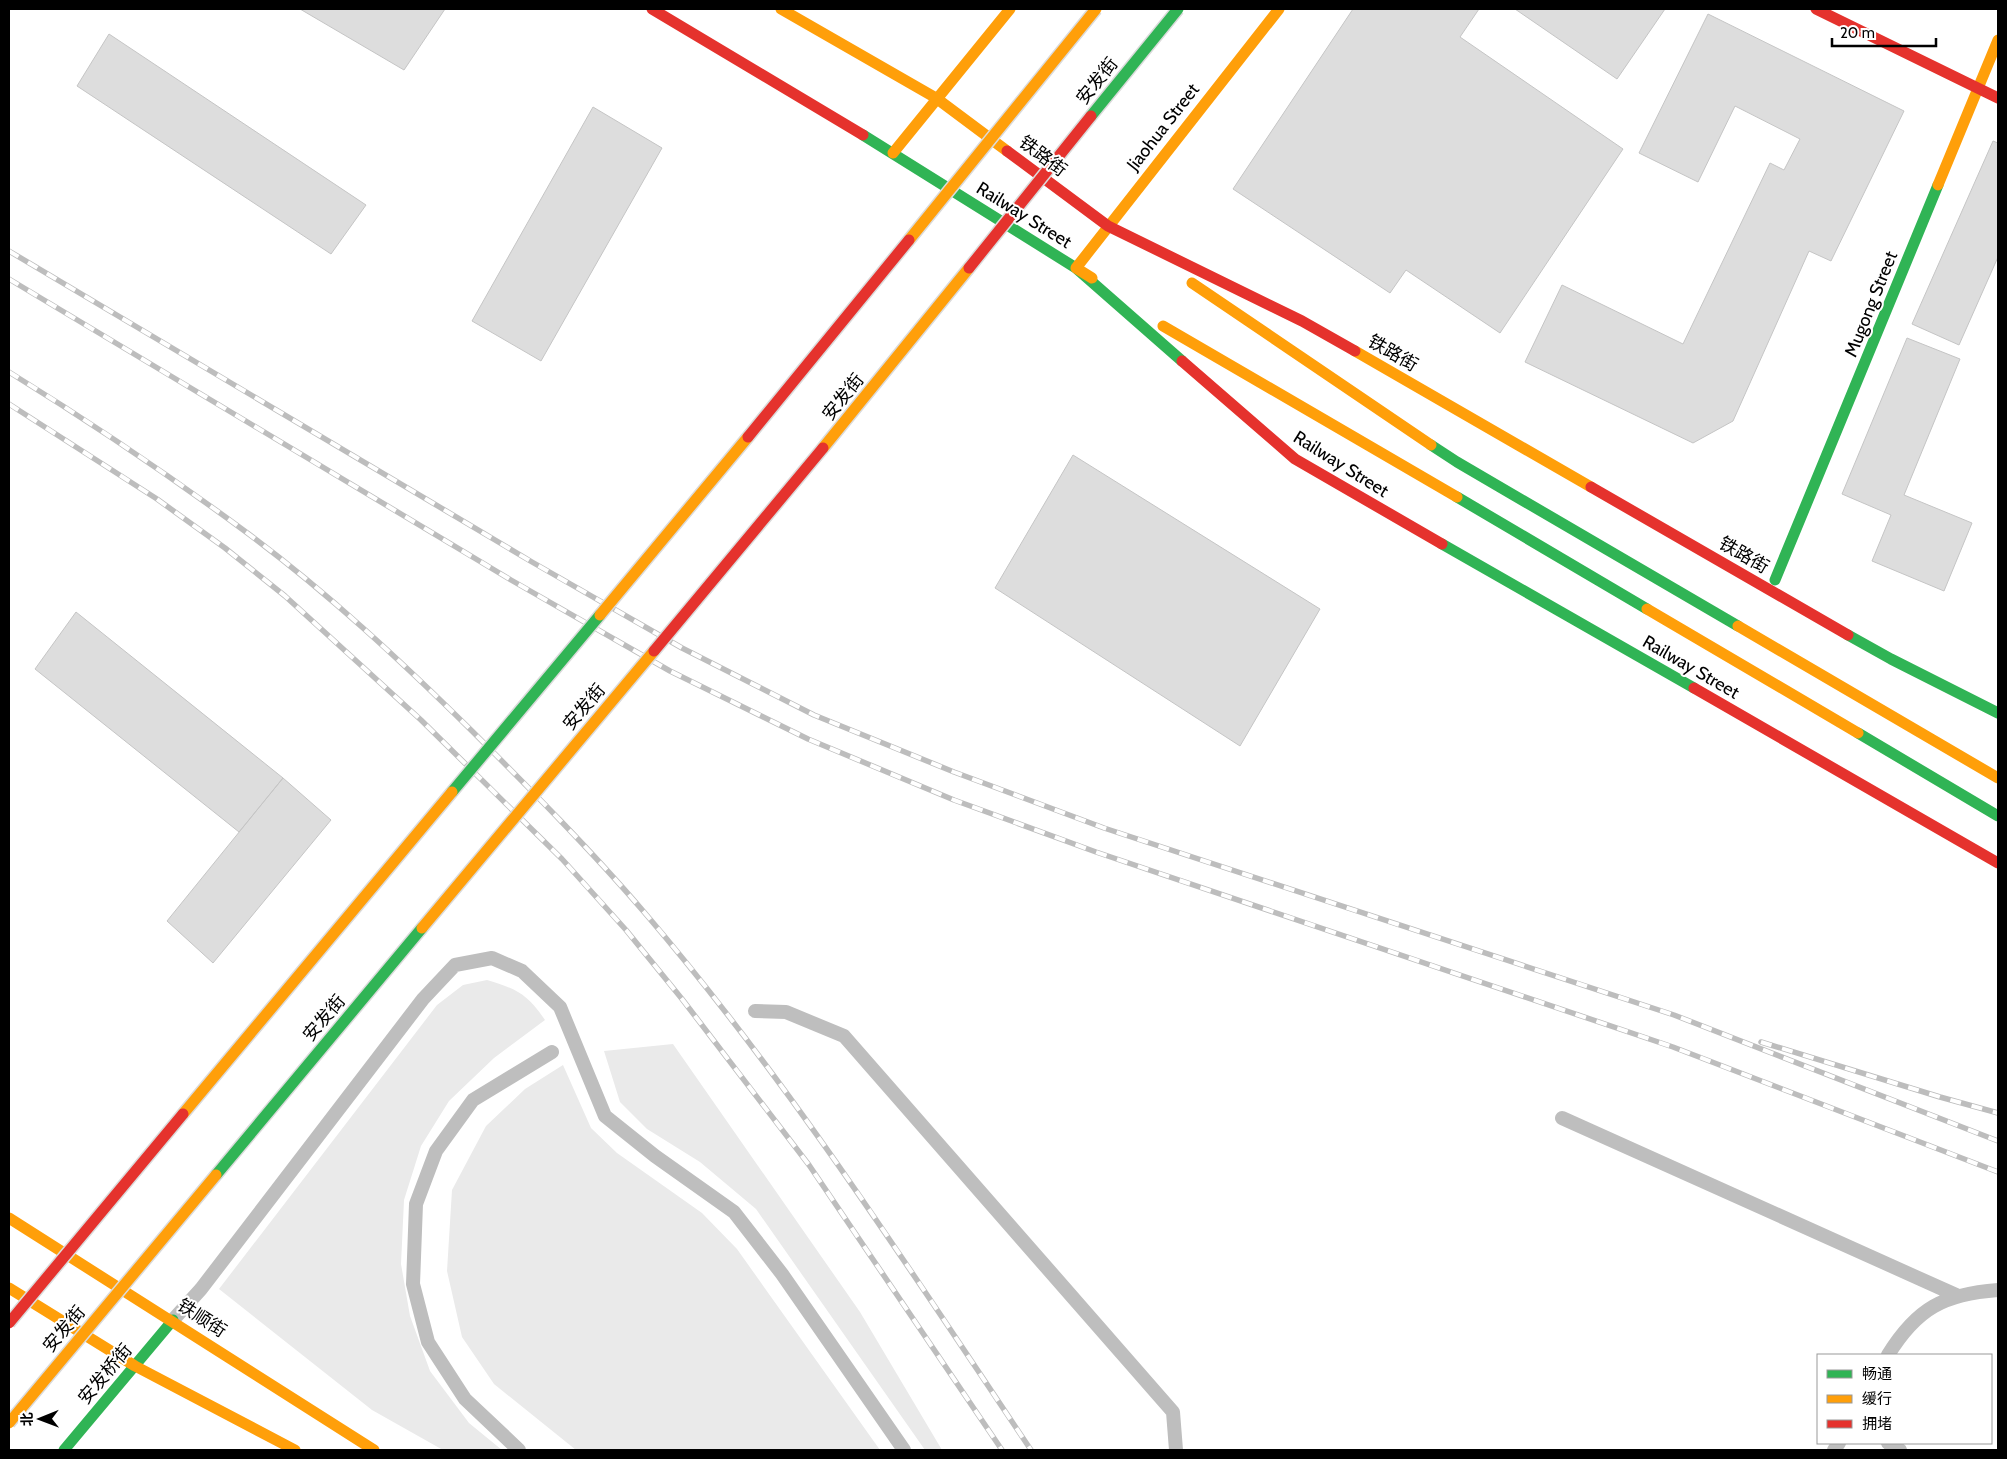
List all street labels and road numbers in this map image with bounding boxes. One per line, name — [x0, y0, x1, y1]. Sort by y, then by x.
street label: 安发街 — [1071, 53, 1123, 109]
street label: Jiaohua Street — [1121, 79, 1204, 176]
street label: 铁路街 — [1015, 131, 1071, 181]
street label: Railway Street — [972, 177, 1076, 253]
street label: Mugong Street — [1840, 248, 1902, 360]
street label: 铁路街 — [1364, 330, 1422, 376]
street label: 安发街 — [817, 369, 869, 425]
street label: Railway Street — [1289, 426, 1393, 502]
street label: 铁路街 — [1715, 532, 1773, 578]
street label: Railway Street — [1639, 630, 1743, 704]
street label: 安发街 — [558, 679, 610, 735]
street label: 安发街 — [298, 990, 350, 1046]
street label: 铁顺街 — [173, 1294, 231, 1342]
street label: 安发街 — [38, 1301, 90, 1357]
street label: 安发桥街 — [73, 1339, 137, 1409]

